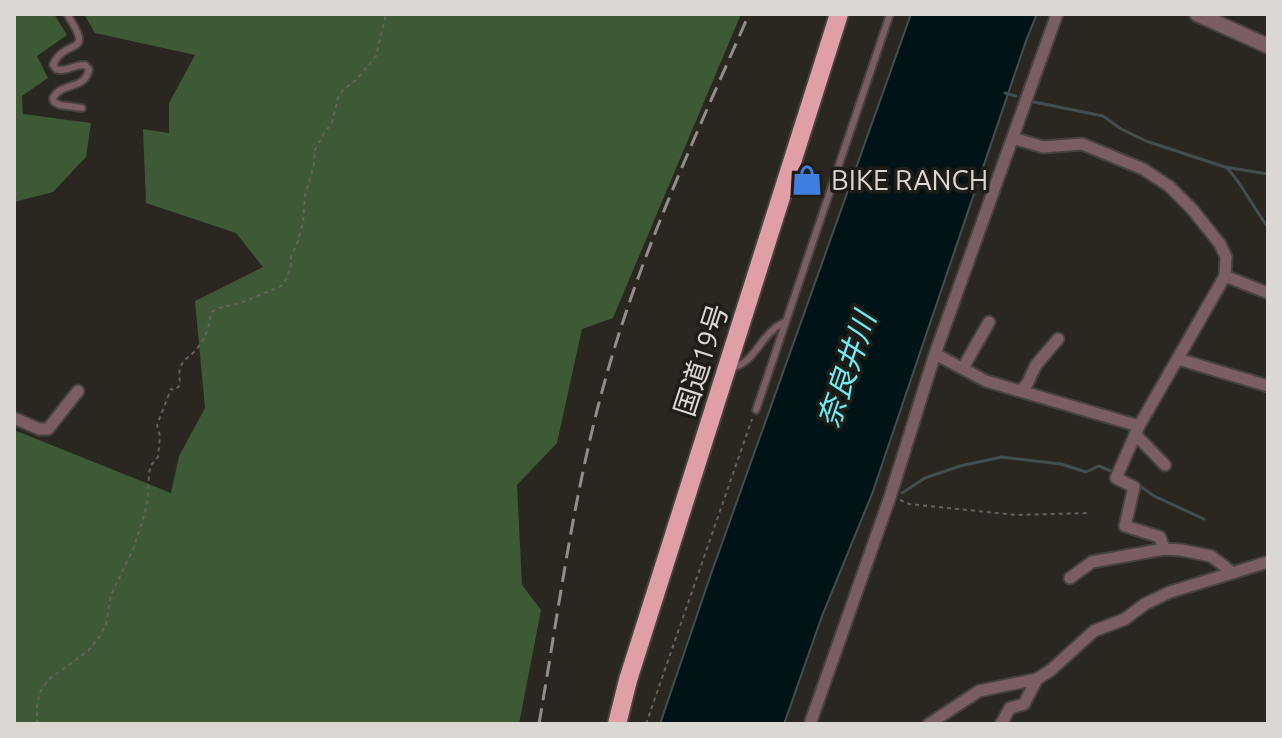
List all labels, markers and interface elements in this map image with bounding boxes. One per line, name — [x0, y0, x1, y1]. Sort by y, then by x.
shop icon: BIKE RANCH — [790, 163, 824, 197]
place label: BIKE RANCH — [831, 164, 988, 195]
street label: 国道19号 — [668, 300, 733, 420]
water label: 奈良井川 — [810, 305, 883, 432]

